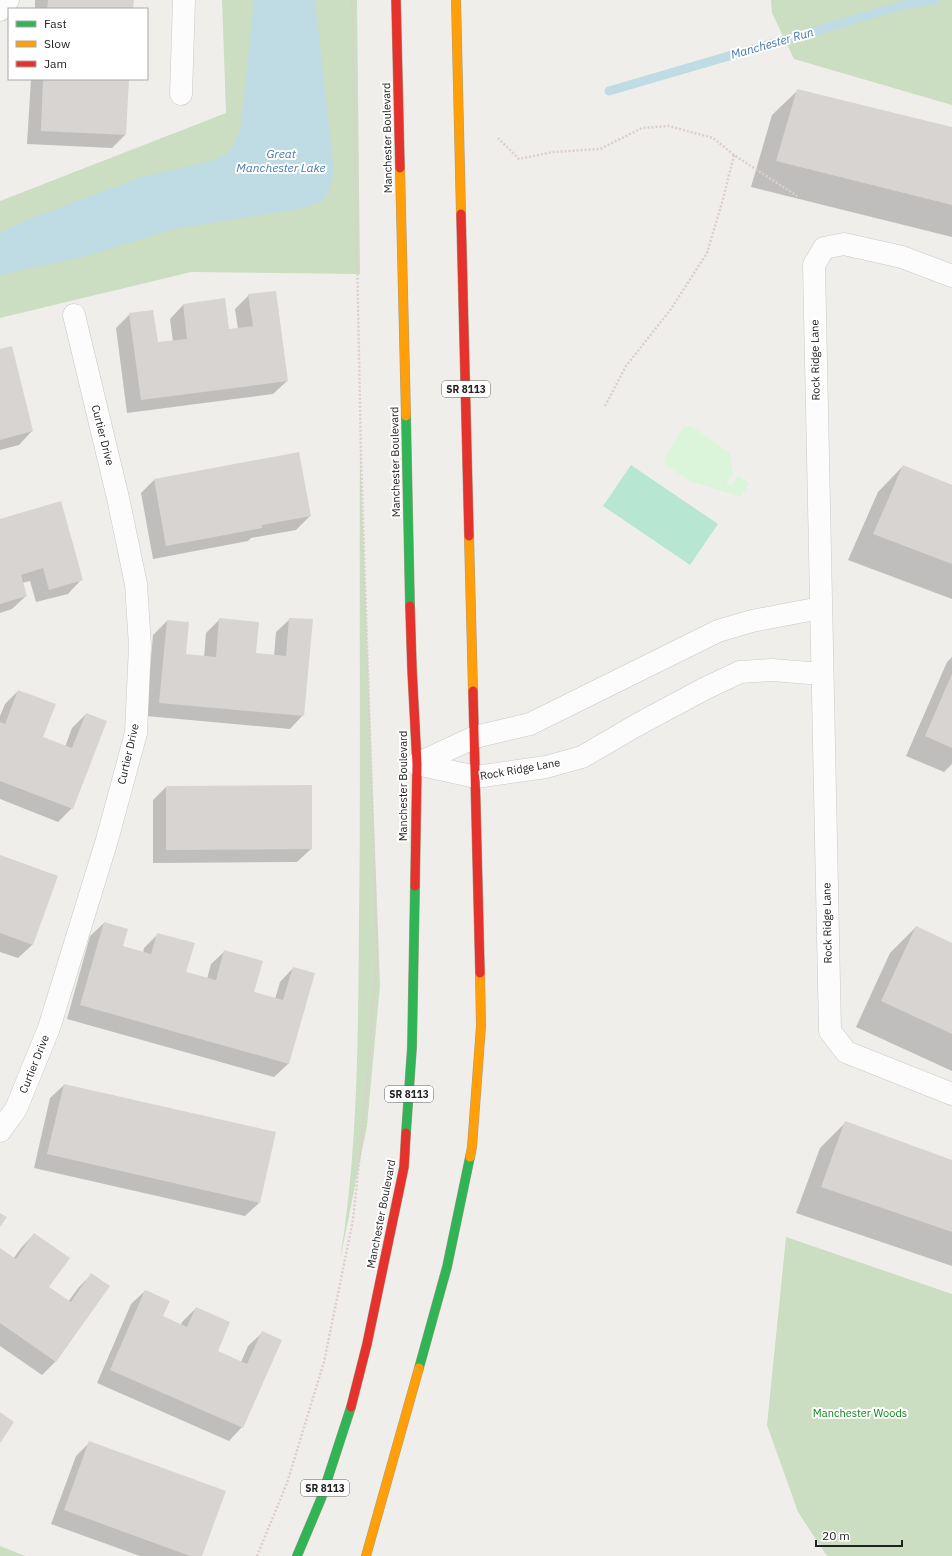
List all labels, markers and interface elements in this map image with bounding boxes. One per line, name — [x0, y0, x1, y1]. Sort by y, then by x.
legend — [8, 8, 148, 80]
text: Fast — [44, 16, 67, 31]
water label: Manchester Run — [729, 24, 815, 62]
text: Slow — [44, 36, 70, 51]
text: Jam — [44, 56, 67, 71]
street label: Manchester Boulevard — [379, 83, 395, 193]
water label: Great Manchester Lake — [236, 146, 326, 175]
street label: Rock Ridge Lane — [807, 319, 823, 401]
road number: SR 8113 — [442, 381, 490, 397]
street label: Curtier Drive — [89, 403, 117, 467]
street label: Manchester Boulevard — [387, 407, 403, 517]
street label: Curtier Drive — [114, 722, 142, 786]
street label: Manchester Boulevard — [396, 731, 410, 841]
street label: Rock Ridge Lane — [479, 755, 561, 783]
street label: Rock Ridge Lane — [819, 882, 835, 964]
street label: Curtier Drive — [16, 1033, 52, 1095]
road number: SR 8113 — [385, 1086, 433, 1102]
street label: Manchester Boulevard — [364, 1158, 398, 1270]
park label: Manchester Woods — [813, 1406, 907, 1420]
road number: SR 8113 — [301, 1480, 349, 1496]
scale bar — [816, 1522, 902, 1548]
text: 20 m — [822, 1528, 850, 1543]

